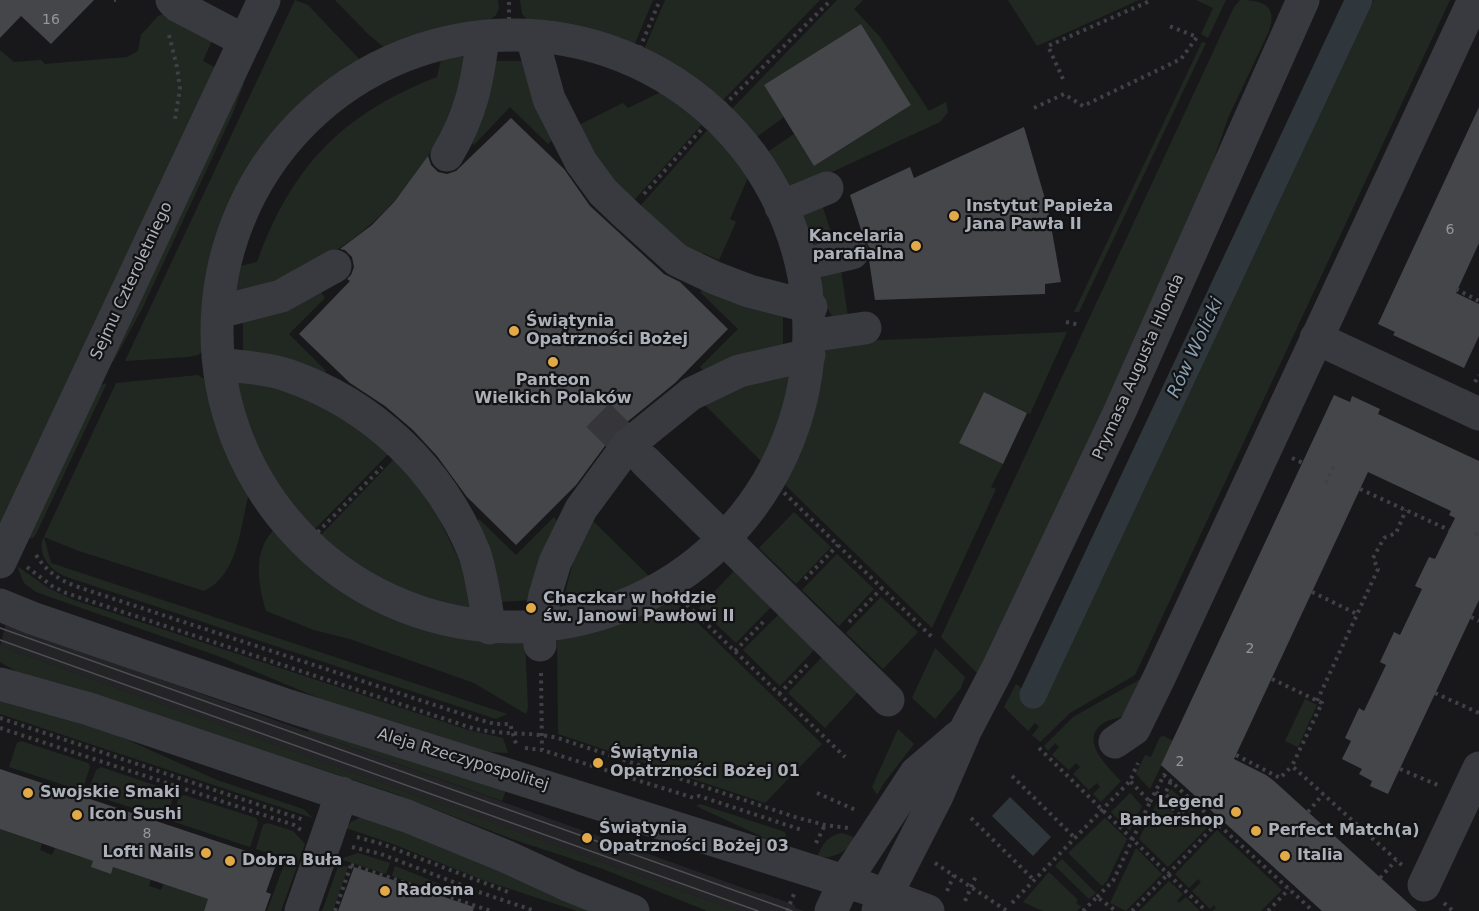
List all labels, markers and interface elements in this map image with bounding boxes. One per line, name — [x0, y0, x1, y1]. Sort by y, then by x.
house number: 16 — [42, 12, 60, 28]
place label: Instytut Papieża Jana Pawła II — [966, 197, 1113, 235]
street label: Sejmu Czteroletniego — [87, 199, 177, 363]
marker: Instytut Papieża Jana Pawła II — [947, 209, 961, 223]
house number: 6 — [1446, 222, 1454, 238]
place label: Kancelaria parafialna — [809, 227, 904, 265]
marker: Kancelaria parafialna — [909, 239, 923, 253]
street label: Prymasa Augusta Hlonda — [1089, 271, 1189, 463]
water label: Rów Wolicki — [1163, 294, 1229, 402]
place label: Świątynia Opatrzności Bożej — [526, 312, 688, 350]
marker: Świątynia Opatrzności Bożej — [507, 324, 521, 338]
marker: Panteon Wielkich Polaków — [546, 355, 560, 369]
place label: Panteon Wielkich Polaków — [474, 371, 632, 409]
place label: Chaczkar w hołdzie św. Janowi Pawłowi II — [543, 589, 734, 627]
marker: Chaczkar w hołdzie św. Janowi Pawłowi II — [524, 601, 538, 615]
house number: 2 — [1246, 641, 1254, 657]
street label: Aleja Rzeczypospolitej — [375, 725, 551, 795]
place label: Świątynia Opatrzności Bożej 01 — [610, 744, 800, 782]
house number: 2 — [1176, 754, 1184, 770]
marker: Świątynia Opatrzności Bożej 01 — [591, 756, 605, 770]
place label: Swojskie Smaki — [40, 783, 180, 803]
marker: Swojskie Smaki — [21, 786, 35, 800]
place label: Legend Barbershop — [1120, 793, 1224, 831]
place label: Icon Sushi — [89, 805, 182, 825]
marker: Legend Barbershop — [1229, 805, 1243, 819]
marker: Icon Sushi — [70, 808, 84, 822]
place label: Świątynia Opatrzności Bożej 03 — [599, 819, 789, 857]
place label: Perfect Match(a) — [1268, 821, 1420, 841]
marker: Perfect Match(a) — [1249, 824, 1263, 838]
house number: 8 — [143, 826, 151, 842]
marker: Świątynia Opatrzności Bożej 03 — [580, 831, 594, 845]
place label: Lofti Nails — [102, 843, 194, 863]
marker: Lofti Nails — [199, 846, 213, 860]
place label: Italia — [1297, 846, 1343, 866]
marker: Italia — [1278, 849, 1292, 863]
place label: Dobra Buła — [242, 851, 342, 871]
marker: Dobra Buła — [223, 854, 237, 868]
place label: Radosna — [397, 881, 474, 901]
marker: Radosna — [378, 884, 392, 898]

